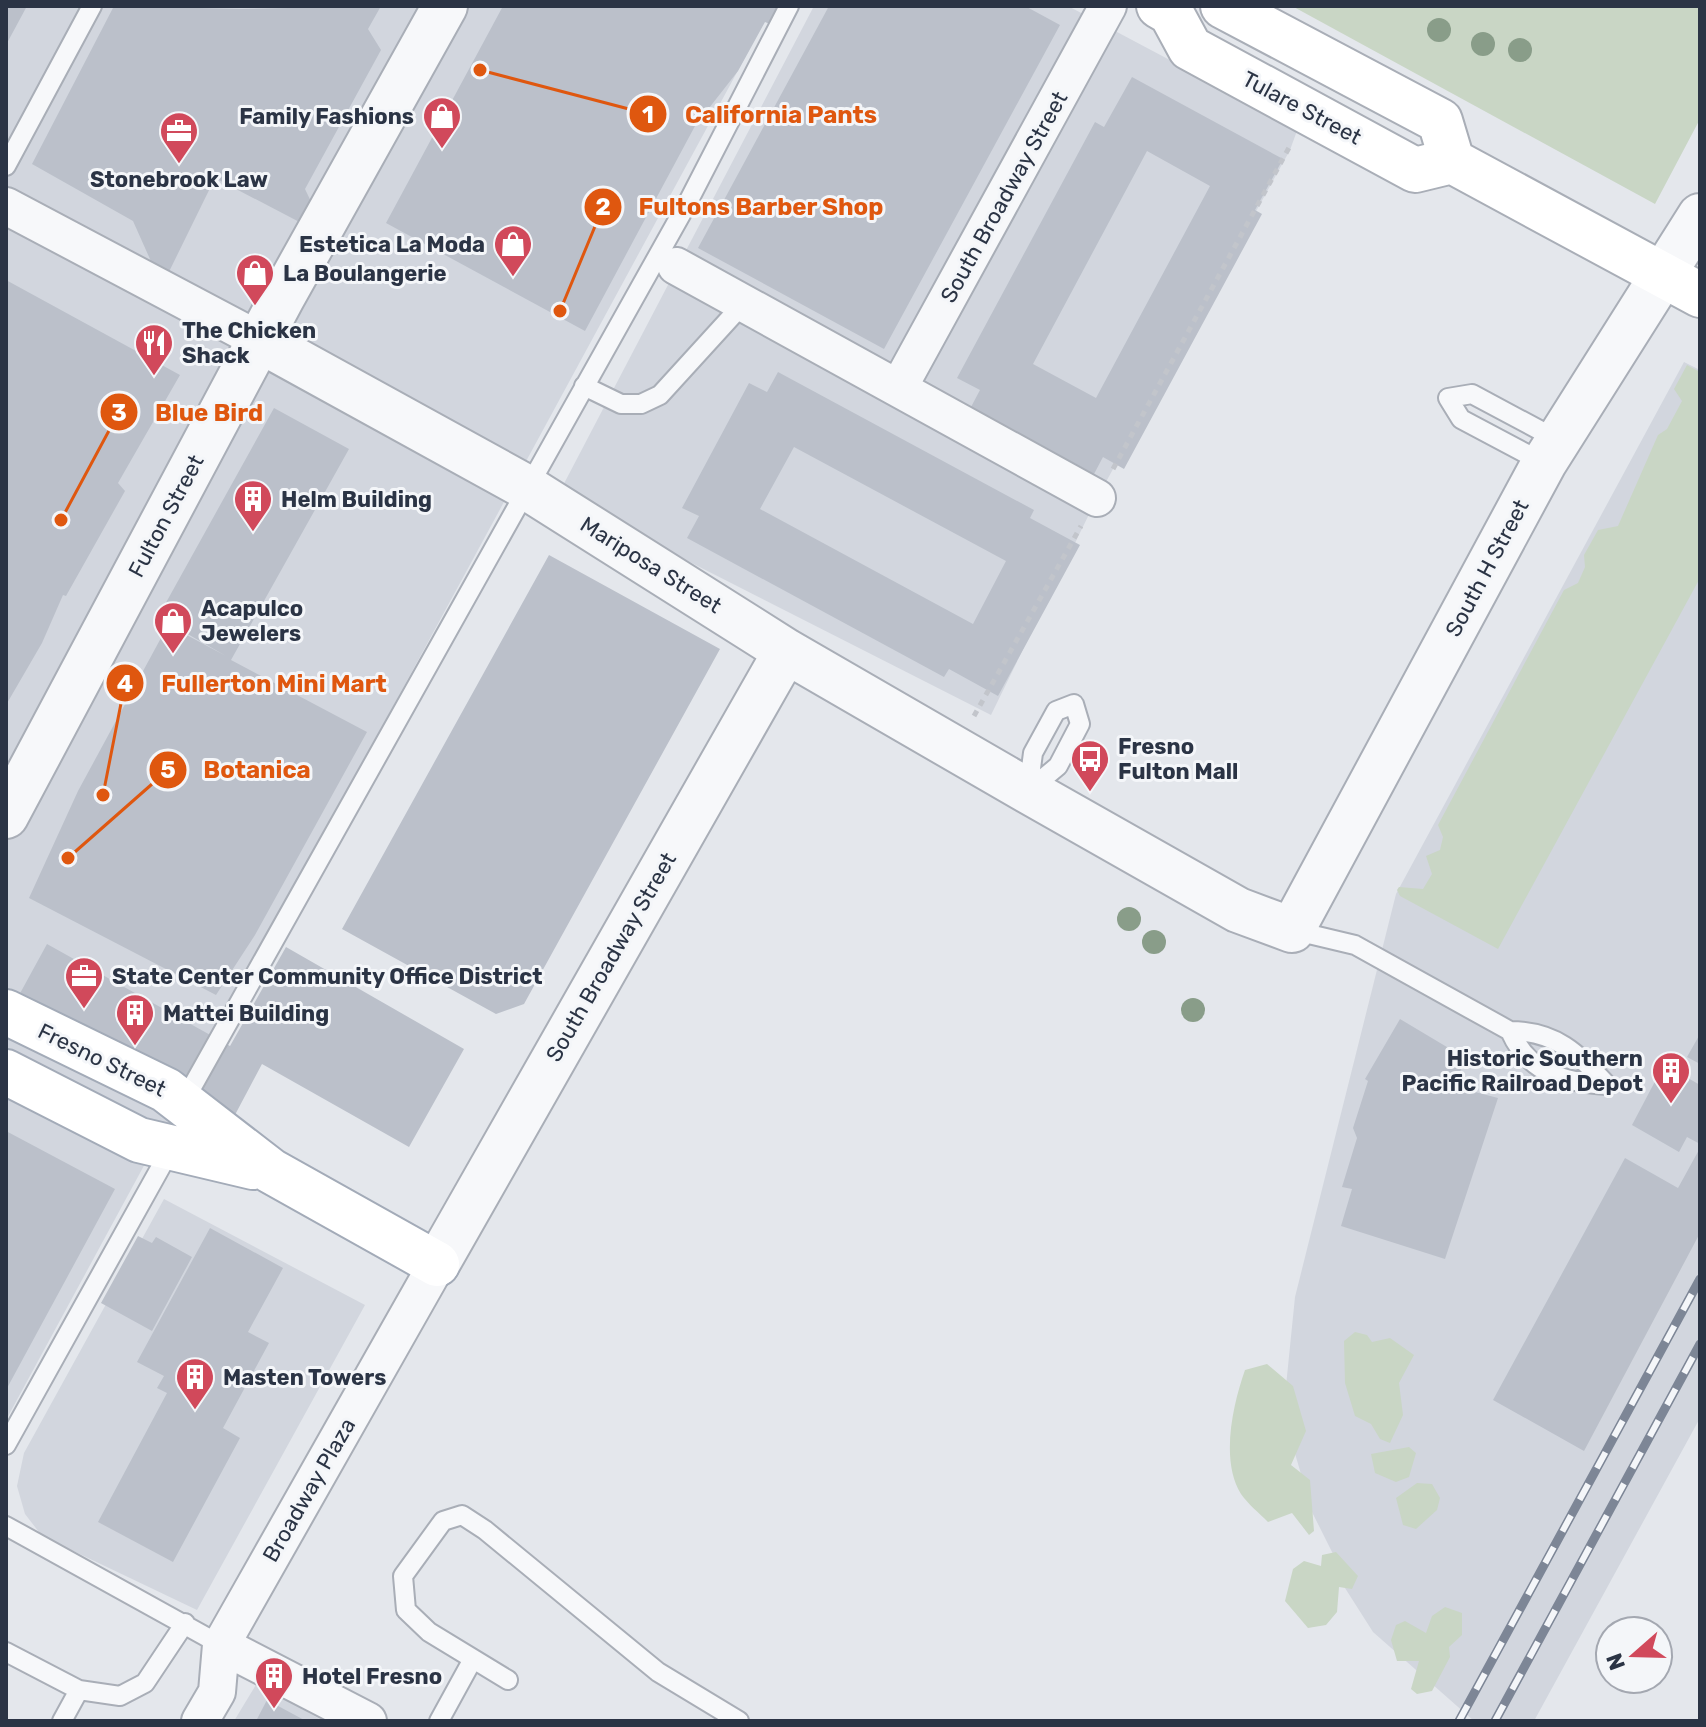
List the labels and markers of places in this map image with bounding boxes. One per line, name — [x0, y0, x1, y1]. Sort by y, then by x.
callout: California Pants — [628, 90, 893, 138]
shop icon: Family Fashions — [421, 95, 463, 150]
place label: Family Fashions — [239, 103, 414, 130]
office icon: Stonebrook Law — [158, 110, 200, 165]
place label: Stonebrook Law — [90, 166, 268, 193]
callout: Fultons Barber Shop — [583, 183, 900, 231]
shop icon: Estetica La Moda — [492, 223, 534, 278]
place label: Estetica La Moda — [299, 231, 485, 258]
shop icon: La Boulangerie — [234, 252, 276, 307]
place label: La Boulangerie — [283, 260, 447, 287]
place label: The Chicken Shack — [182, 317, 316, 369]
restaurant icon: The Chicken Shack — [133, 322, 175, 377]
callout: Blue Bird — [99, 388, 279, 436]
building icon: Helm Building — [232, 478, 274, 533]
place label: Helm Building — [281, 486, 432, 513]
place label: Acapulco Jewelers — [201, 595, 303, 647]
shop icon: Acapulco Jewelers — [152, 600, 194, 655]
callout: Fullerton Mini Mart — [105, 659, 403, 707]
place label: Fresno Fulton Mall — [1118, 733, 1238, 785]
bus stop icon: Fresno Fulton Mall — [1069, 738, 1111, 793]
callout: Botanica — [148, 746, 327, 794]
office icon: State Center Community Office District — [63, 955, 105, 1010]
place label: State Center Community Office District — [112, 963, 542, 990]
building icon: Mattei Building — [114, 992, 156, 1047]
place label: Mattei Building — [163, 1000, 329, 1027]
place label: Historic Southern Pacific Railroad Depot — [1402, 1045, 1643, 1097]
building icon: Historic Southern Pacific Railroad Depot — [1650, 1050, 1692, 1105]
building icon: Masten Towers — [174, 1356, 216, 1411]
place label: Masten Towers — [223, 1364, 386, 1391]
building icon: Hotel Fresno — [253, 1655, 295, 1710]
place label: Hotel Fresno — [302, 1663, 442, 1690]

